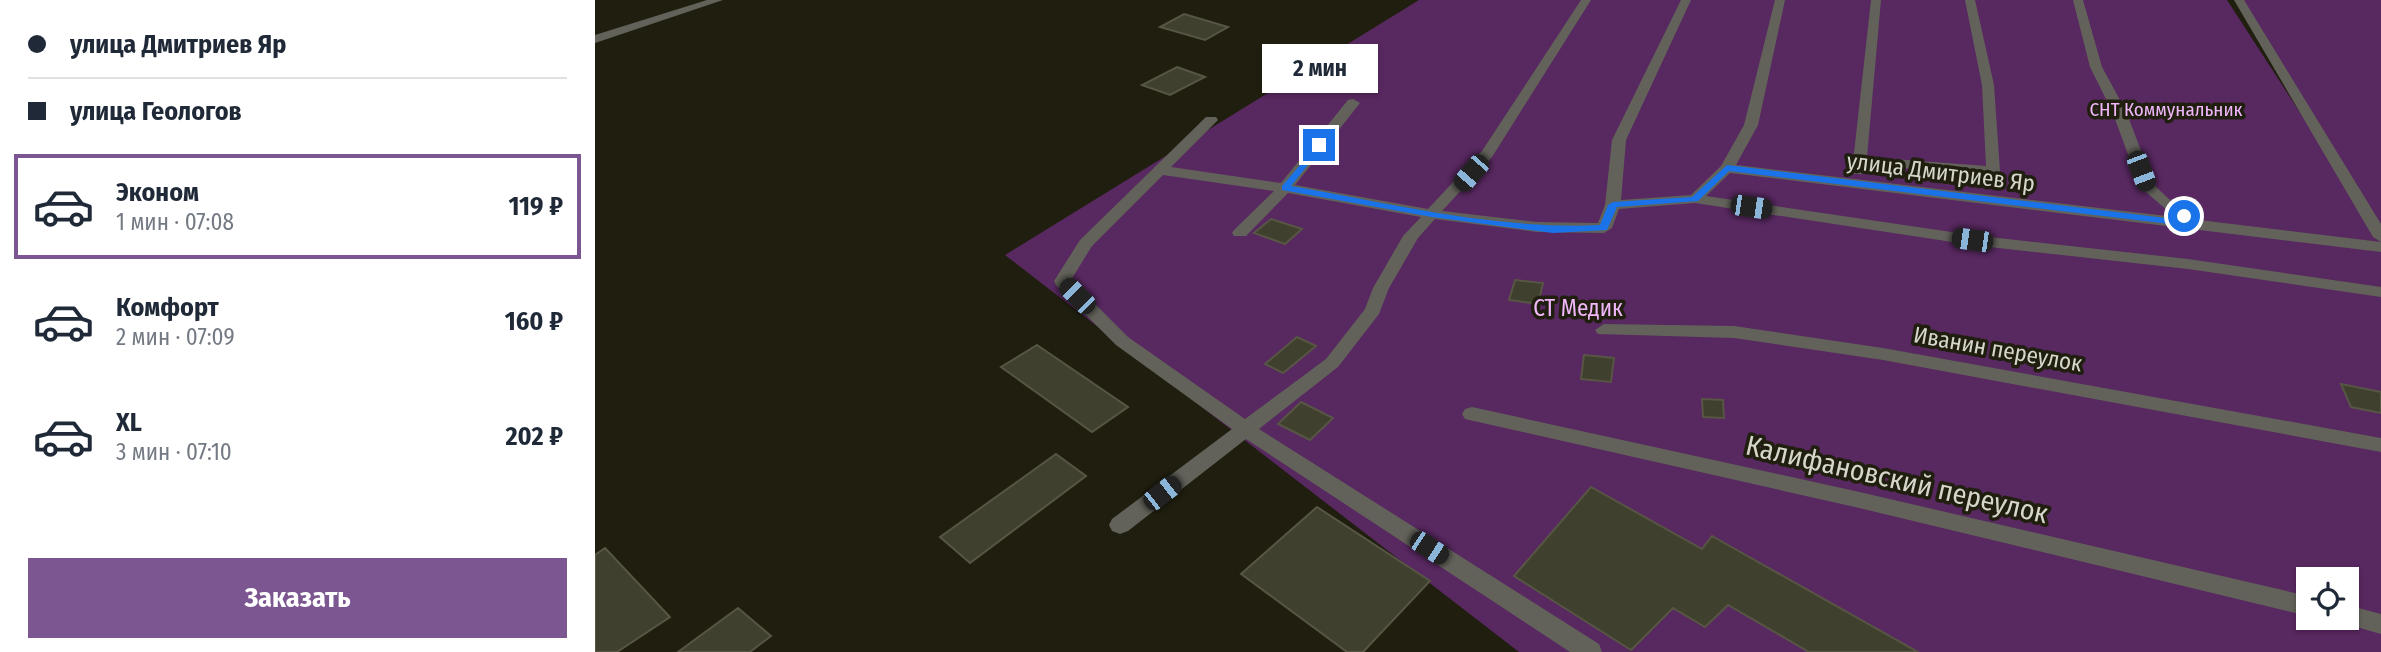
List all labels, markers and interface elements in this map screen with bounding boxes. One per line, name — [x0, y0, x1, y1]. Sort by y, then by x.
text: улица Дмитриев Яр — [70, 29, 286, 60]
callout: 2 мин — [1261, 44, 1377, 92]
text: 2 мин — [1293, 54, 1347, 82]
text: улица Геологов — [70, 96, 242, 127]
park label: СНТ Коммунальник — [2089, 98, 2243, 121]
route end — [1303, 129, 1335, 161]
street label: улица Дмитриев Яр — [1845, 147, 2037, 197]
car — [2124, 148, 2159, 194]
car — [1450, 150, 1493, 196]
icon: car — [32, 175, 95, 238]
text: Эконом — [116, 177, 199, 208]
text: 119 ₽ — [509, 191, 563, 222]
car — [1729, 194, 1774, 220]
route start — [2168, 200, 2200, 232]
text: 1 мин · 07:08 — [116, 208, 234, 236]
car — [1950, 227, 1995, 253]
car — [1055, 274, 1100, 318]
icon: car — [32, 290, 95, 353]
text: Комфорт — [116, 292, 219, 323]
park label: СТ Медик — [1533, 294, 1623, 322]
text: 160 ₽ — [505, 306, 563, 337]
street label: Иванин переулок — [1912, 320, 2085, 378]
text: 2 мин · 07:09 — [116, 323, 235, 351]
icon: car — [32, 405, 95, 468]
text: XL — [116, 407, 142, 438]
text: 202 ₽ — [505, 421, 563, 452]
street label: Калифановский переулок — [1743, 429, 2051, 530]
text: 3 мин · 07:10 — [116, 438, 232, 466]
car — [1139, 472, 1186, 514]
car — [1406, 528, 1453, 568]
button: Заказать — [28, 558, 567, 638]
map controls — [2296, 567, 2359, 630]
button: locate — [2296, 567, 2359, 630]

